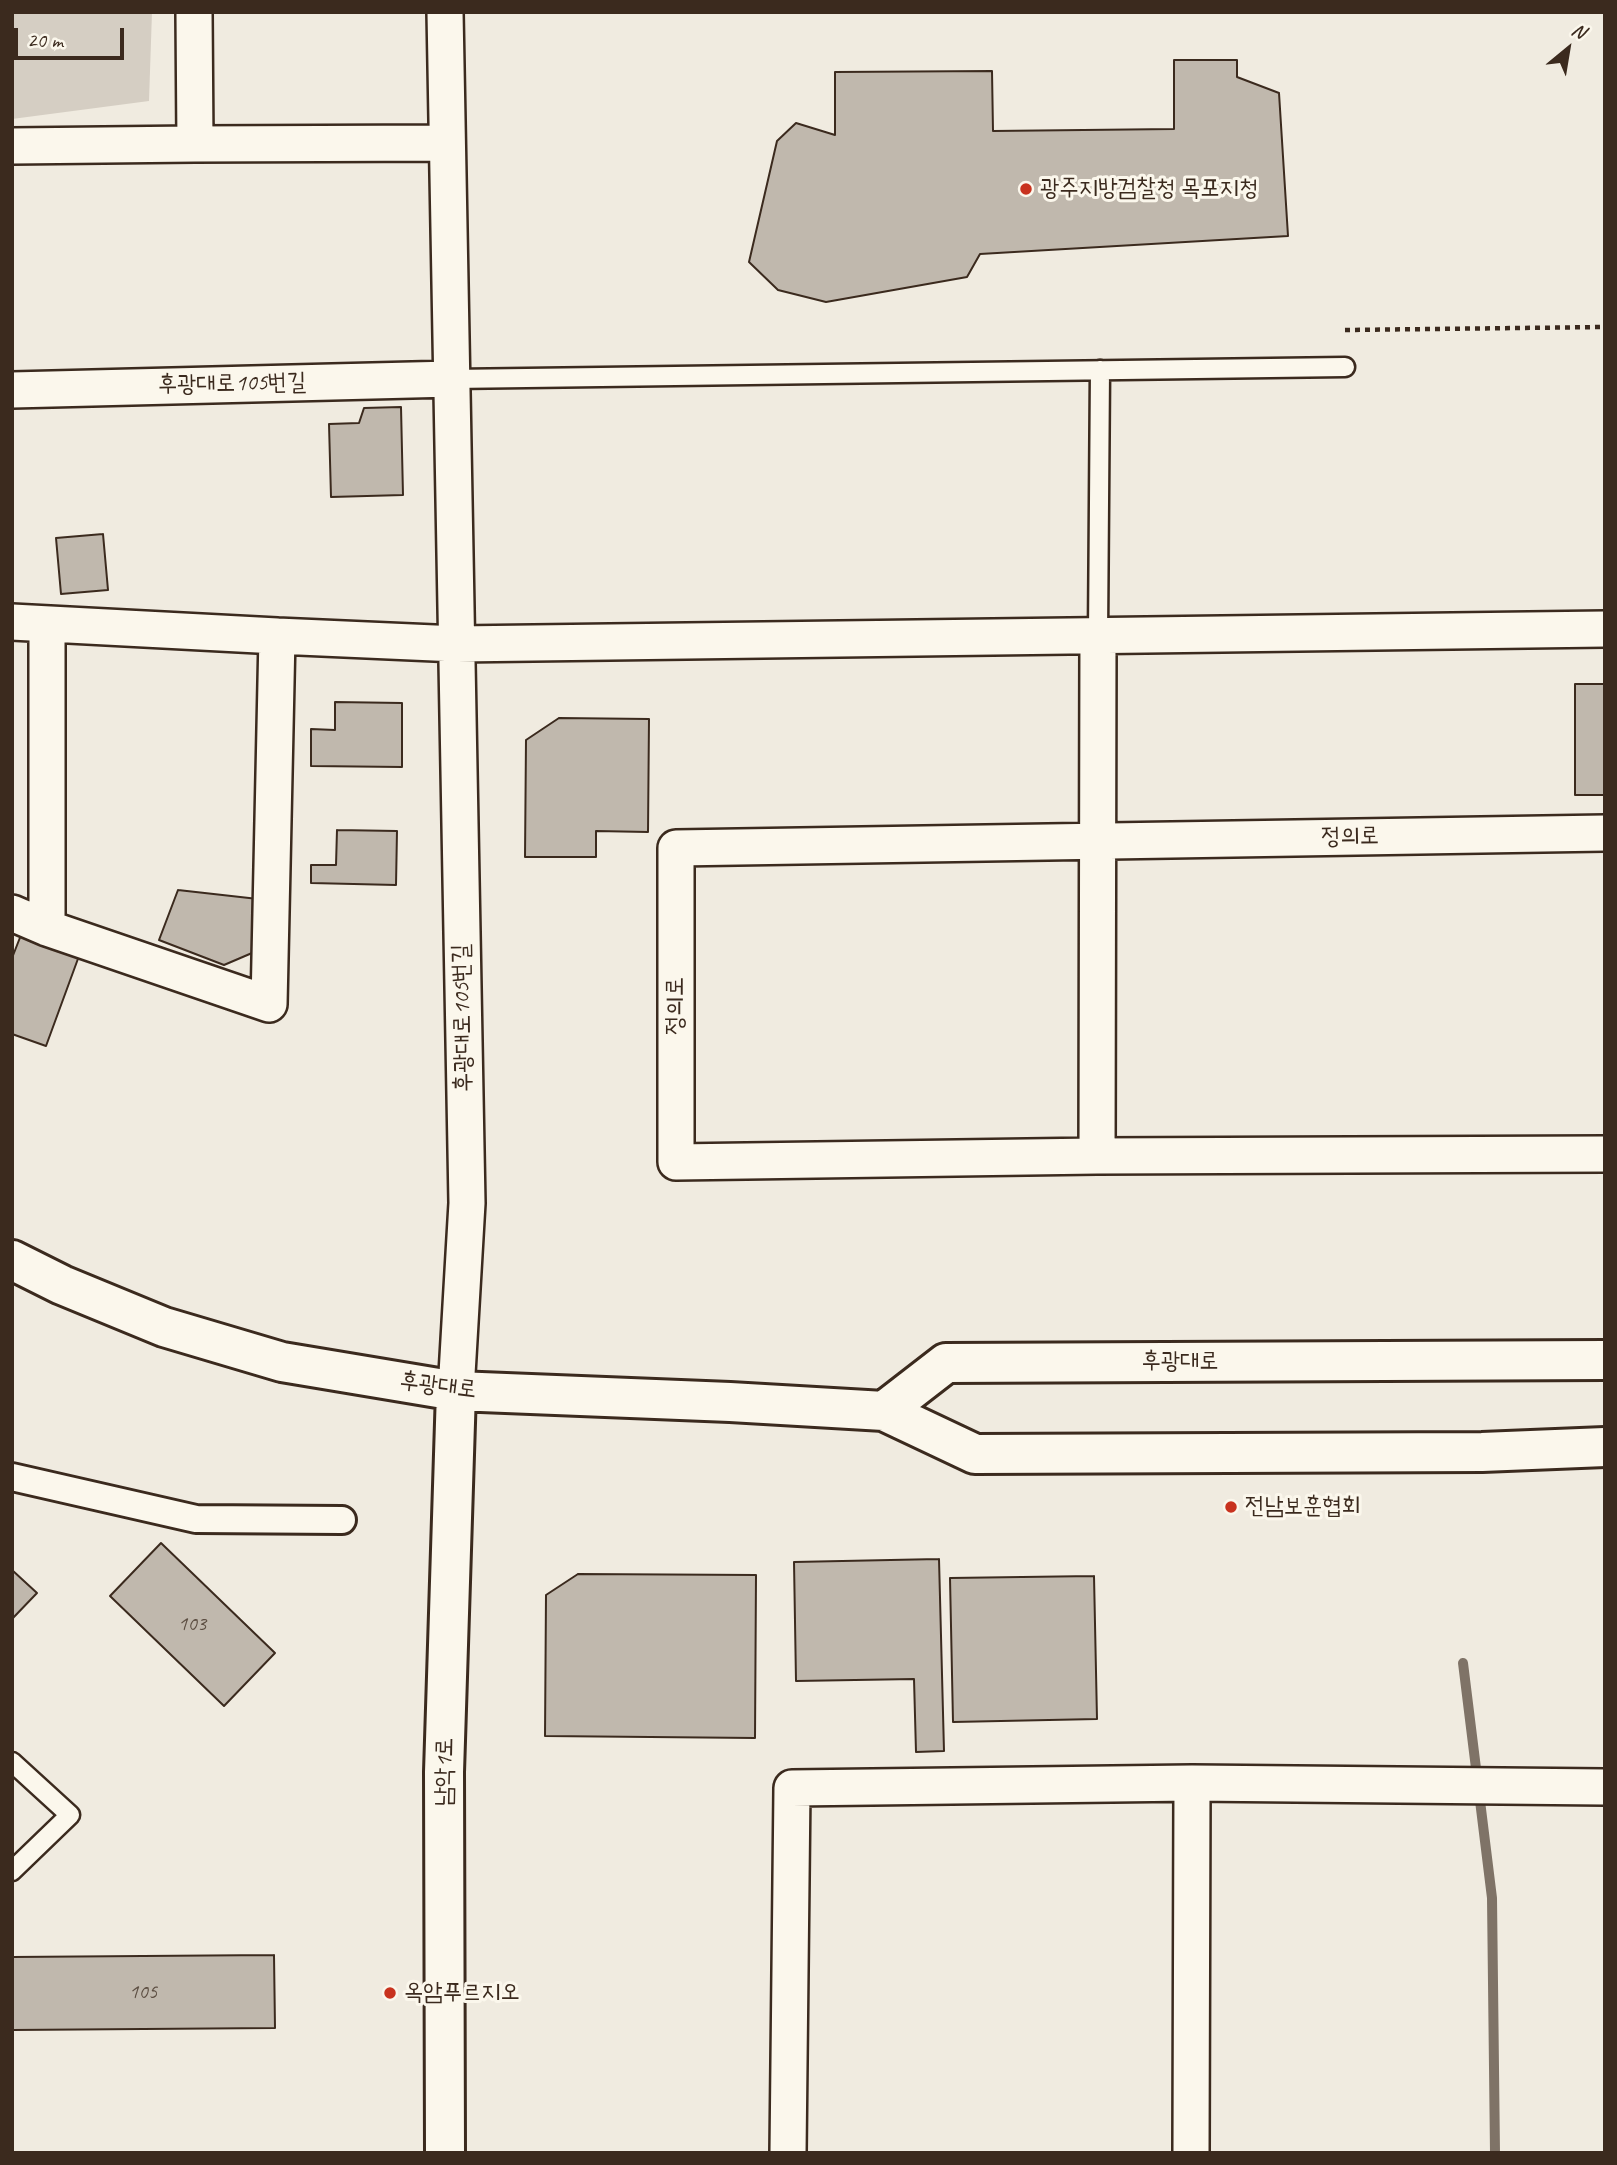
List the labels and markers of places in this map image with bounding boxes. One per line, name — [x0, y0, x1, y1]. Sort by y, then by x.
place label: 광주지방검찰청 목포지청 — [1040, 175, 1258, 203]
marker: 광주지방검찰청 목포지청 — [1018, 181, 1034, 197]
place label: 전남보훈협회 — [1245, 1493, 1361, 1521]
marker: 전남보훈협회 — [1223, 1499, 1239, 1515]
place label: 옥암푸르지오 — [404, 1979, 520, 2007]
marker: 옥암푸르지오 — [382, 1985, 398, 2001]

